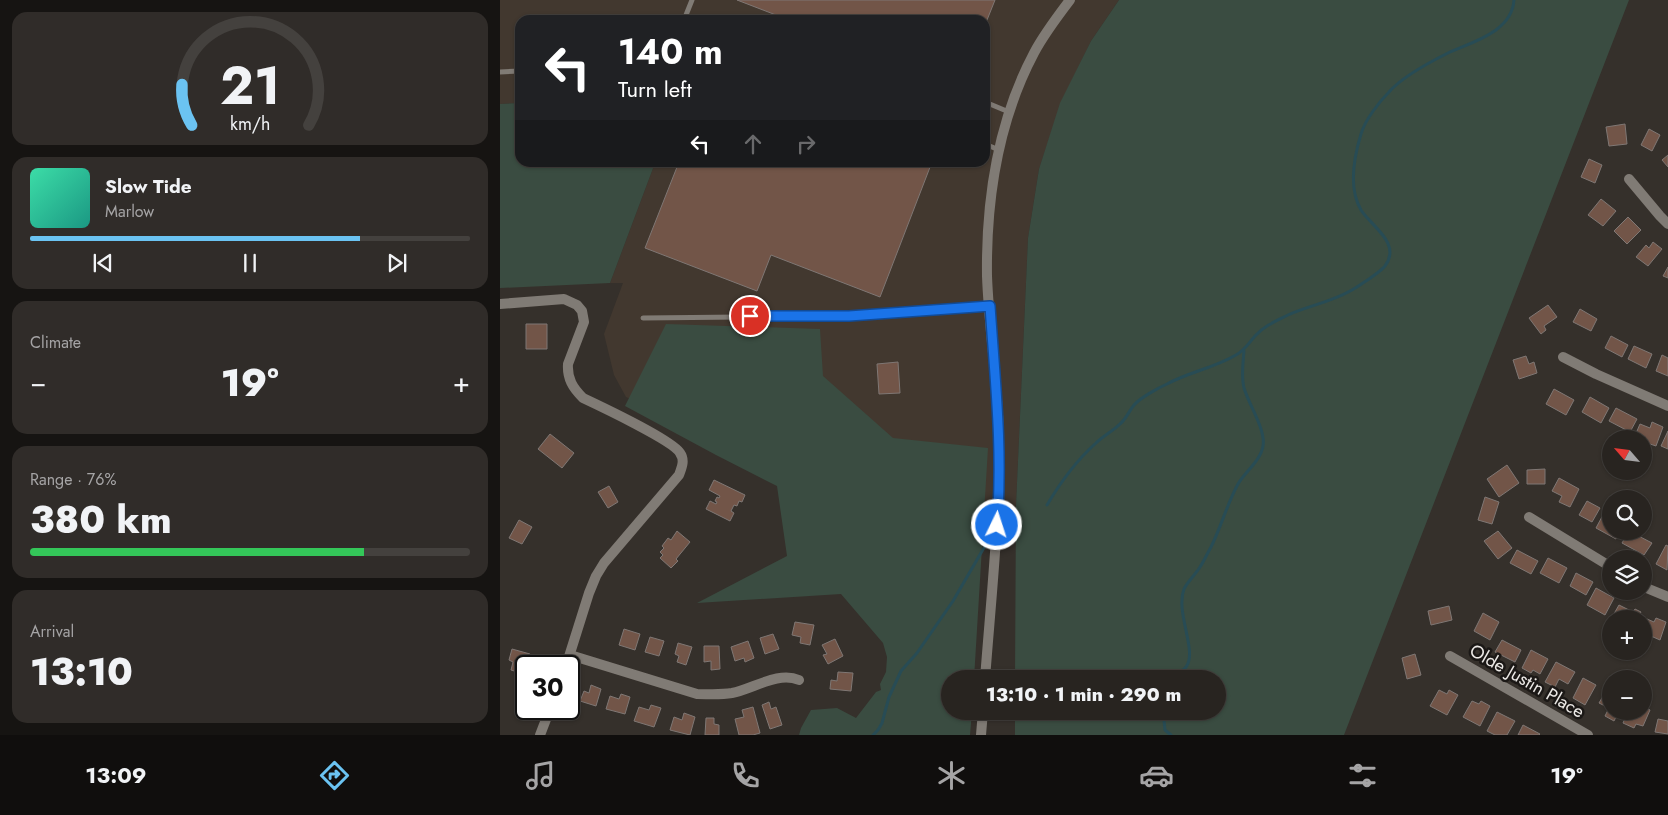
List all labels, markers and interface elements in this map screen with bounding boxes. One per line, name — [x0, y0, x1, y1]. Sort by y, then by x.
text: 140 m — [618, 27, 723, 77]
icon: left — [535, 35, 600, 100]
text: 21 — [220, 48, 280, 124]
text: Turn left — [618, 73, 692, 105]
text: km/h — [230, 111, 270, 137]
icon: left — [686, 130, 714, 158]
icon: ahead — [739, 130, 767, 158]
icon: right — [792, 130, 820, 158]
text: Slow Tide — [105, 173, 192, 200]
text: Marlow — [105, 200, 154, 223]
icon: previous — [89, 249, 117, 277]
icon: pause — [236, 249, 264, 277]
icon: next — [383, 249, 411, 277]
pin — [729, 295, 771, 337]
icon: arrive — [736, 302, 764, 330]
text: Climate — [30, 331, 81, 354]
text: 19° — [221, 355, 279, 410]
text: − — [30, 362, 47, 403]
text: + — [453, 362, 470, 403]
north arrow — [1602, 430, 1652, 480]
map controls — [1602, 430, 1652, 720]
text: Range · 76% — [30, 468, 116, 491]
button: search — [1602, 490, 1652, 540]
text: 380 km — [30, 492, 172, 547]
position arrow — [970, 498, 1022, 550]
button: layers — [1602, 550, 1652, 600]
button: + — [1602, 610, 1652, 660]
text: Arrival — [30, 620, 74, 643]
street label: Olde Justin Place — [1465, 638, 1589, 724]
text: 13:10 — [30, 644, 133, 699]
speed limit sign: 30 — [515, 655, 580, 720]
button: − — [1602, 670, 1652, 720]
text: 13:10 · 1 min · 290 m — [986, 681, 1181, 708]
icon: directions — [317, 758, 352, 793]
icon: music — [523, 758, 558, 793]
icon: phone — [728, 758, 763, 793]
icon: climate — [934, 758, 969, 793]
icon: car — [1139, 758, 1174, 793]
icon: filters — [1345, 758, 1380, 793]
text: 13:09 — [85, 759, 147, 791]
text: 19° — [1550, 759, 1583, 791]

